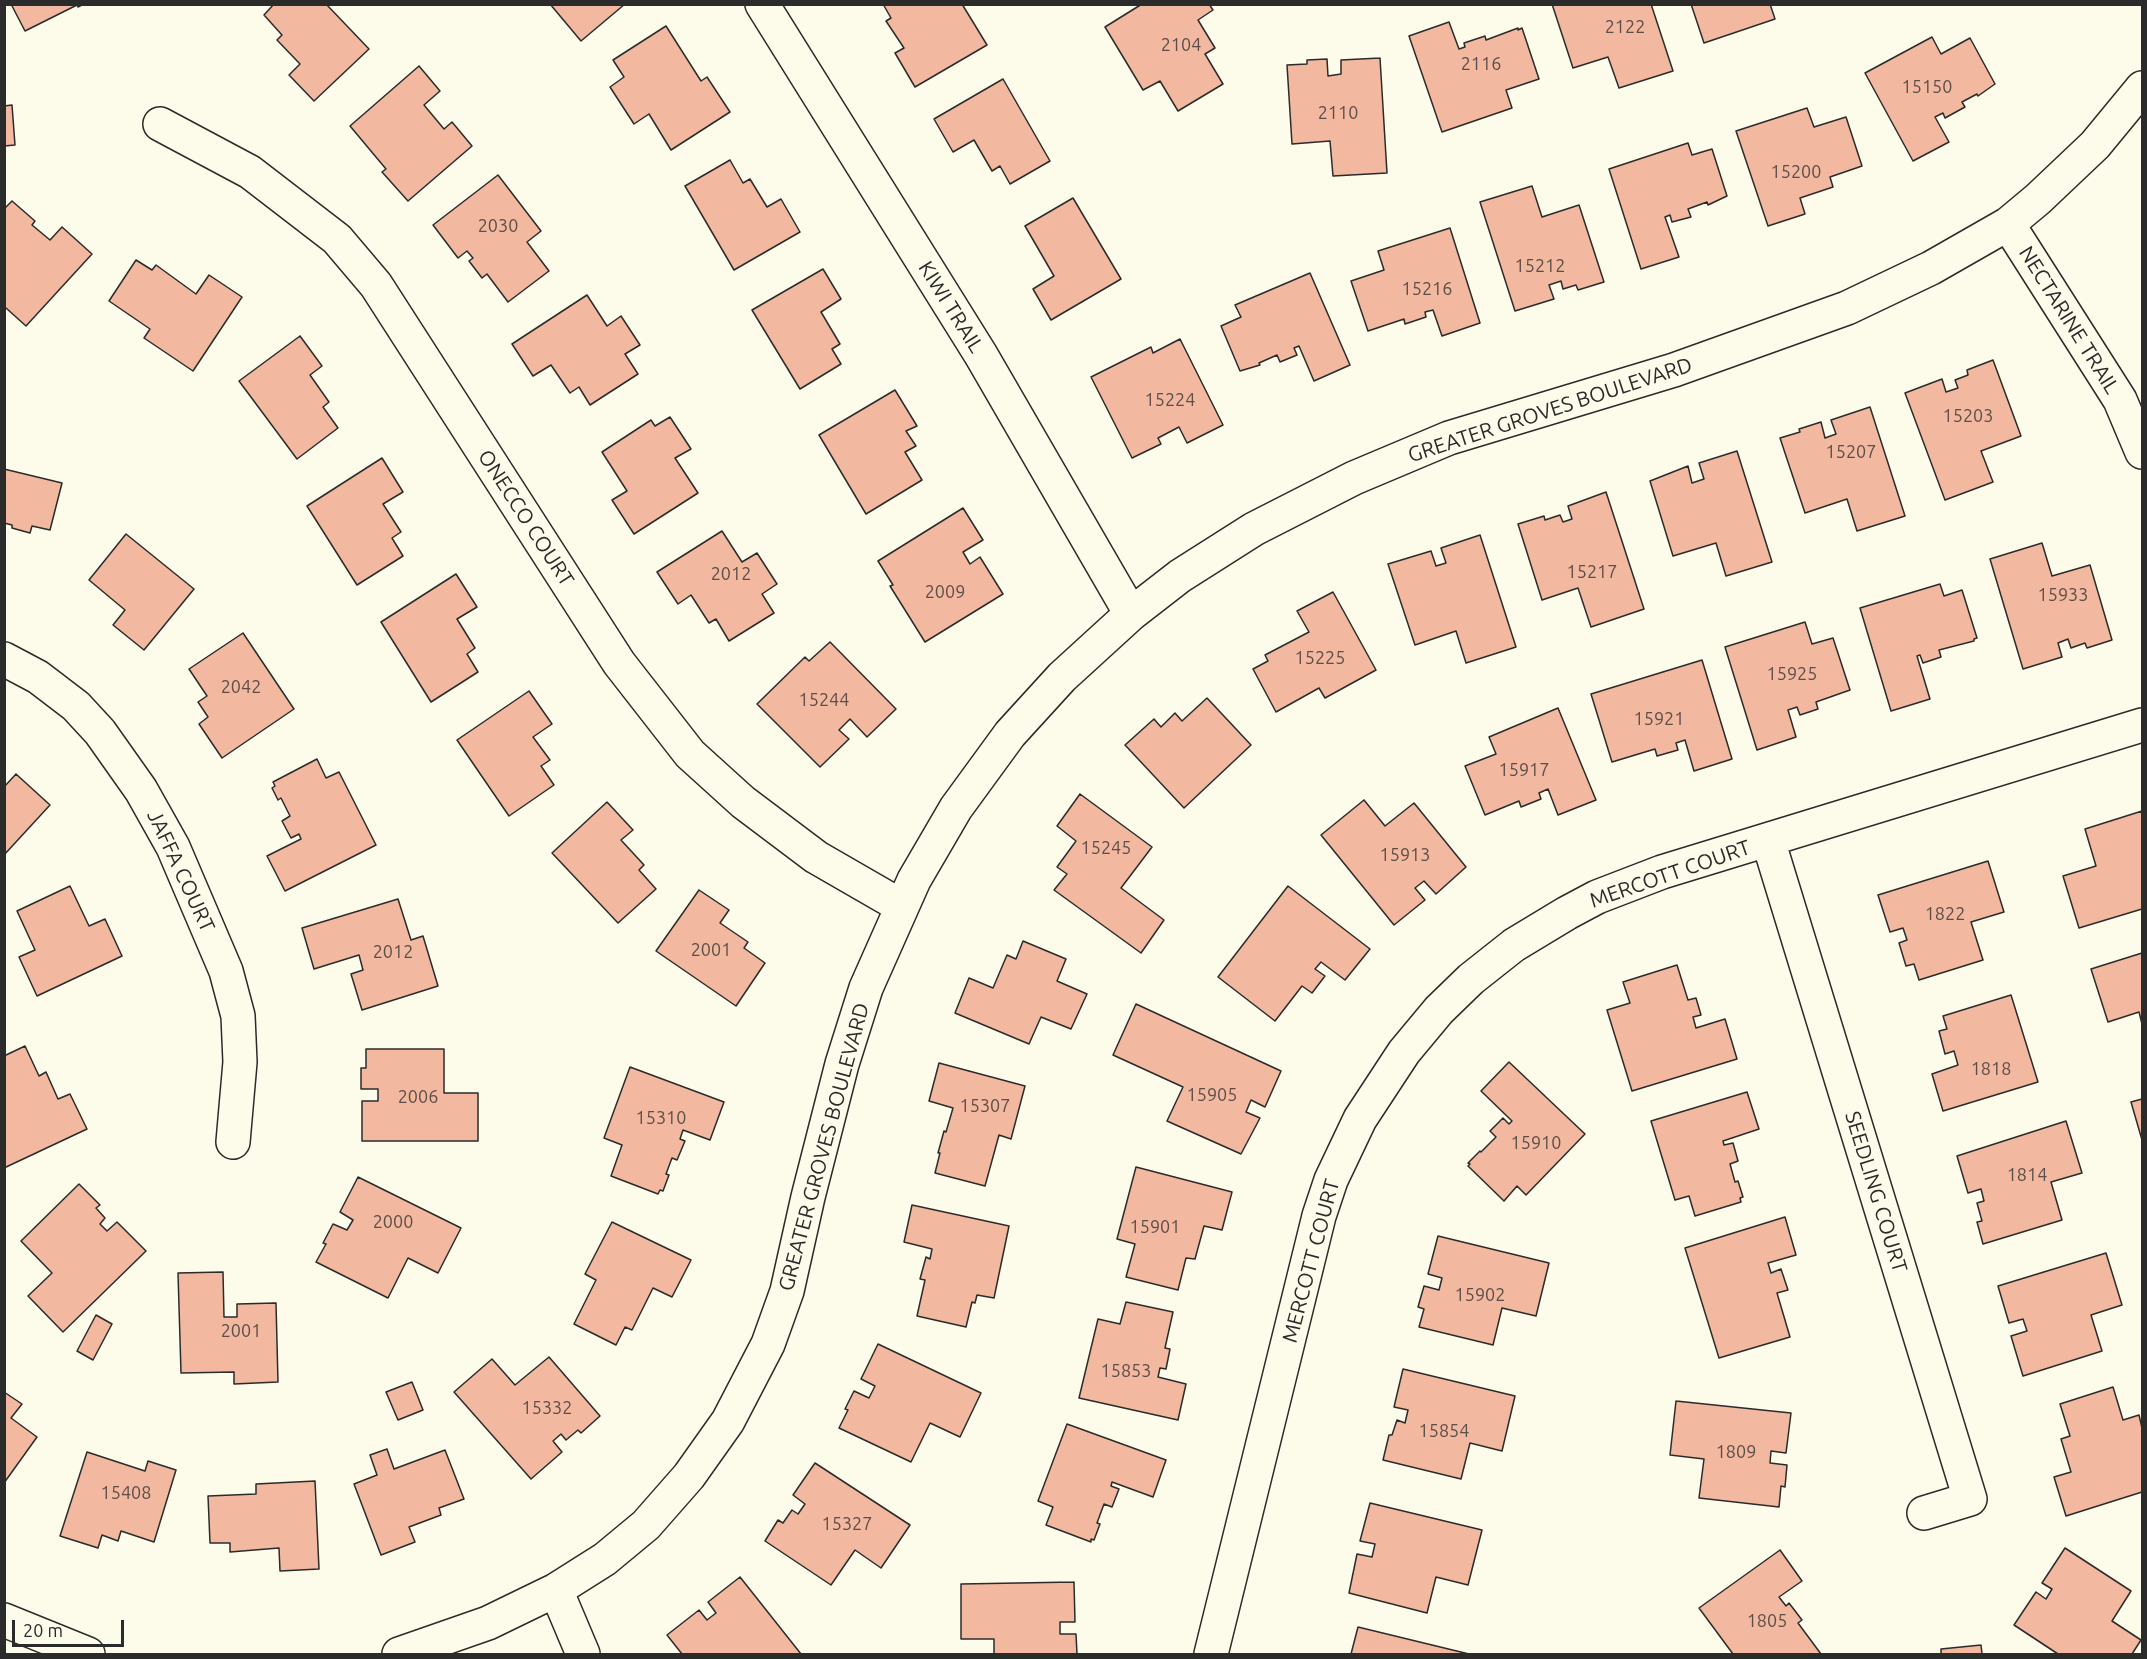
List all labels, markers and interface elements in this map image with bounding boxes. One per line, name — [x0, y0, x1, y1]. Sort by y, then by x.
house number: 2122 — [1605, 16, 1645, 38]
house number: 2104 — [1161, 34, 1201, 56]
house number: 2116 — [1461, 53, 1501, 75]
house number: 15150 — [1902, 76, 1952, 98]
house number: 2110 — [1318, 102, 1358, 124]
house number: 15200 — [1771, 161, 1821, 183]
house number: 2030 — [478, 215, 518, 237]
street label: NECTARINE TRAIL — [2014, 242, 2124, 398]
house number: 15212 — [1515, 255, 1565, 277]
street label: KIWI TRAIL — [913, 257, 989, 357]
house number: 15216 — [1402, 278, 1452, 300]
street label: GREATER GROVES BOULEVARD — [1405, 352, 1695, 468]
house number: 15224 — [1145, 389, 1195, 411]
house number: 15203 — [1943, 405, 1993, 427]
house number: 15207 — [1826, 441, 1876, 463]
street label: ONECCO COURT — [473, 445, 579, 591]
house number: 15217 — [1567, 561, 1617, 583]
house number: 2012 — [711, 563, 751, 585]
house number: 2009 — [925, 581, 965, 603]
house number: 15933 — [2038, 584, 2088, 606]
house number: 15225 — [1295, 647, 1345, 669]
house number: 15925 — [1767, 663, 1817, 685]
house number: 2042 — [221, 676, 261, 698]
house number: 15244 — [799, 689, 849, 711]
house number: 15921 — [1634, 708, 1684, 730]
house number: 15917 — [1499, 759, 1549, 781]
street label: JAFFA COURT — [142, 806, 220, 936]
street label: MERCOTT COURT — [1586, 835, 1754, 913]
house number: 15245 — [1081, 837, 1131, 859]
house number: 15913 — [1380, 844, 1430, 866]
house number: 1822 — [1925, 903, 1965, 925]
house number: 2001 — [691, 939, 731, 961]
house number: 2012 — [373, 941, 413, 963]
street label: GREATER GROVES BOULEVARD — [773, 1000, 875, 1294]
house number: 1818 — [1971, 1058, 2011, 1080]
house number: 15905 — [1187, 1084, 1237, 1106]
house number: 2006 — [398, 1086, 438, 1108]
house number: 15307 — [960, 1095, 1010, 1117]
house number: 15310 — [636, 1107, 686, 1129]
street label: SEEDLING COURT — [1840, 1108, 1912, 1276]
house number: 15910 — [1511, 1132, 1561, 1154]
house number: 1814 — [2007, 1164, 2047, 1186]
street label: MERCOTT COURT — [1277, 1176, 1345, 1346]
house number: 2000 — [373, 1211, 413, 1233]
house number: 15901 — [1130, 1216, 1180, 1238]
house number: 15902 — [1455, 1284, 1505, 1306]
house number: 2001 — [221, 1320, 261, 1342]
house number: 15853 — [1101, 1360, 1151, 1382]
house number: 15332 — [522, 1397, 572, 1419]
house number: 15854 — [1419, 1420, 1469, 1442]
house number: 1809 — [1716, 1441, 1756, 1463]
house number: 15408 — [101, 1482, 151, 1504]
house number: 15327 — [822, 1513, 872, 1535]
scale bar — [15, 1608, 128, 1646]
house number: 1805 — [1747, 1610, 1787, 1632]
text: 20 m — [23, 1620, 63, 1640]

